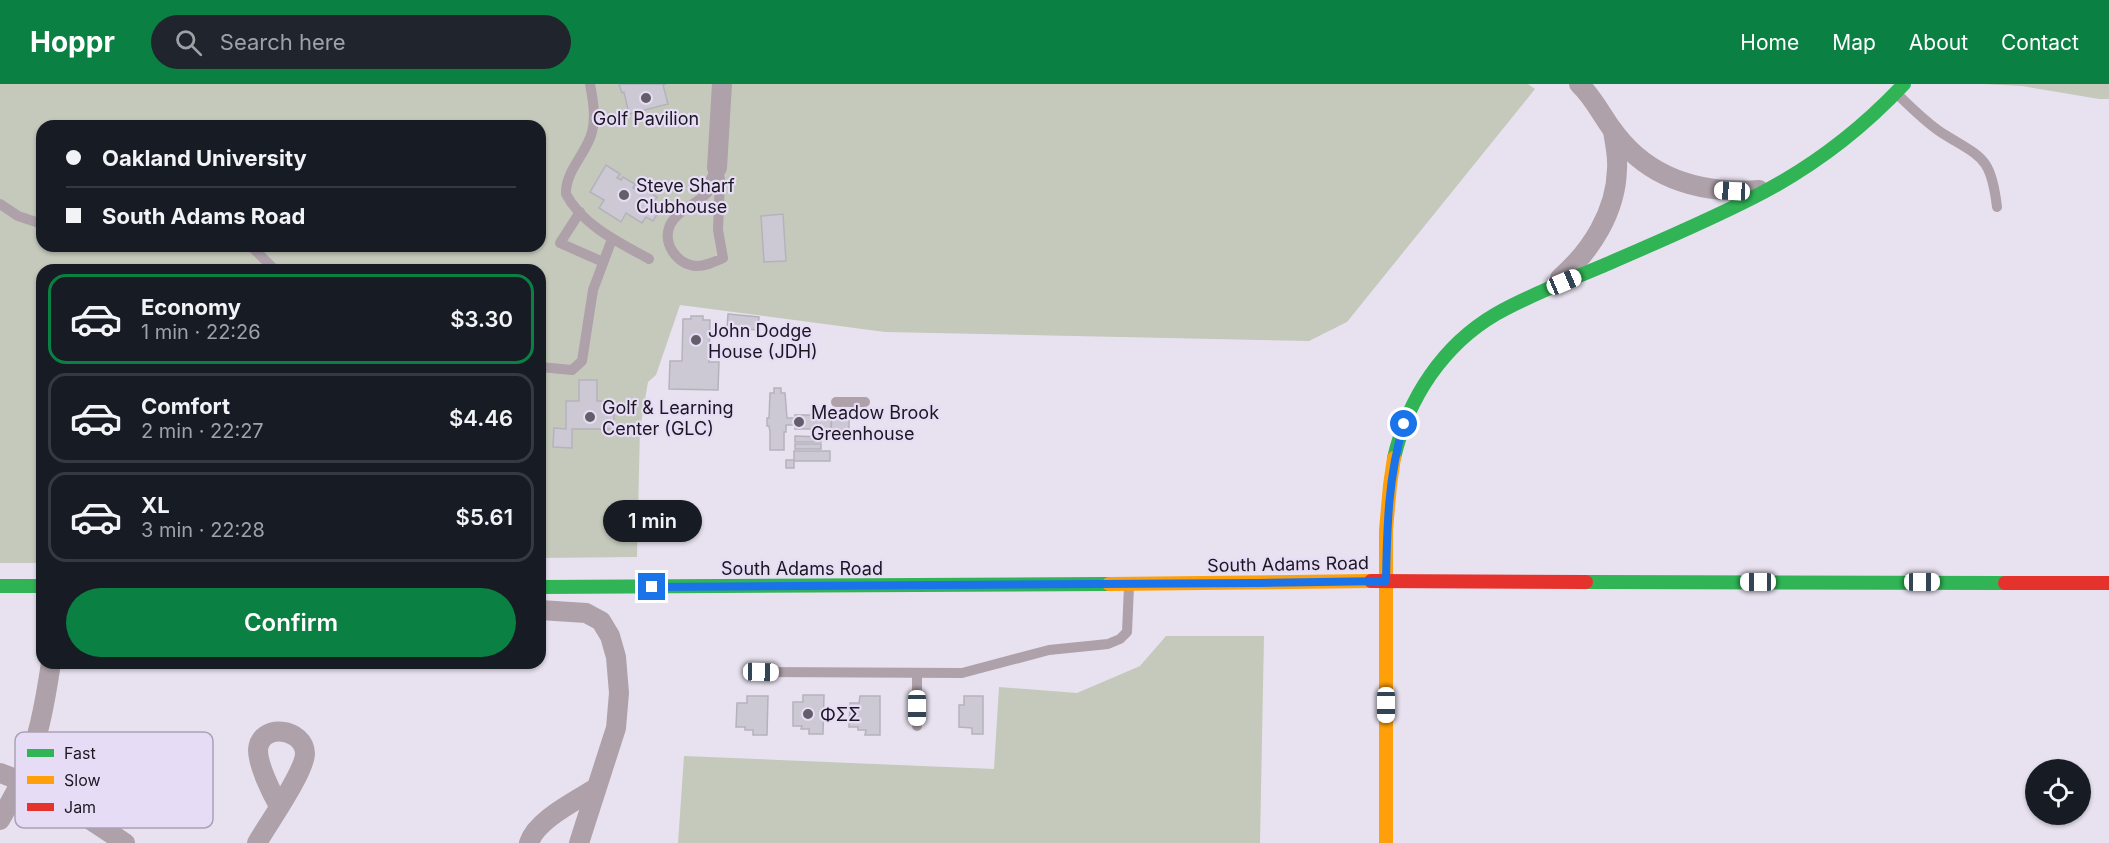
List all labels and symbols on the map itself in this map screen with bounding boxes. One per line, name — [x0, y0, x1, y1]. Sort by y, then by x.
marker: Golf Pavilion — [639, 91, 653, 105]
place label: Golf Pavilion — [593, 108, 699, 129]
place label: Steve Sharf Clubhouse — [636, 175, 735, 217]
car — [1714, 181, 1750, 201]
marker: Steve Sharf Clubhouse — [617, 188, 631, 202]
car — [1544, 267, 1584, 297]
place label: John Dodge House (JDH) — [708, 320, 818, 362]
marker: John Dodge House (JDH) — [689, 333, 703, 347]
place label: Golf & Learning Center (GLC) — [602, 397, 734, 439]
place label: Meadow Brook Greenhouse — [811, 402, 939, 444]
marker: Golf & Learning Center (GLC) — [583, 410, 597, 424]
route start — [1390, 410, 1417, 437]
marker: Meadow Brook Greenhouse — [792, 415, 806, 429]
callout: 1 min — [602, 500, 702, 542]
street label: South Adams Road — [1207, 552, 1369, 576]
street label: South Adams Road — [721, 558, 883, 579]
route end — [638, 573, 665, 600]
car — [1740, 573, 1776, 591]
car — [1904, 573, 1940, 591]
car — [743, 663, 779, 681]
car — [1377, 687, 1395, 723]
car — [908, 690, 926, 726]
place label: ΦΣΣ — [820, 704, 861, 725]
marker: ΦΣΣ — [801, 707, 815, 721]
legend — [15, 732, 213, 828]
text: Fast — [64, 743, 96, 763]
text: Slow — [64, 770, 101, 790]
text: Jam — [64, 797, 96, 817]

